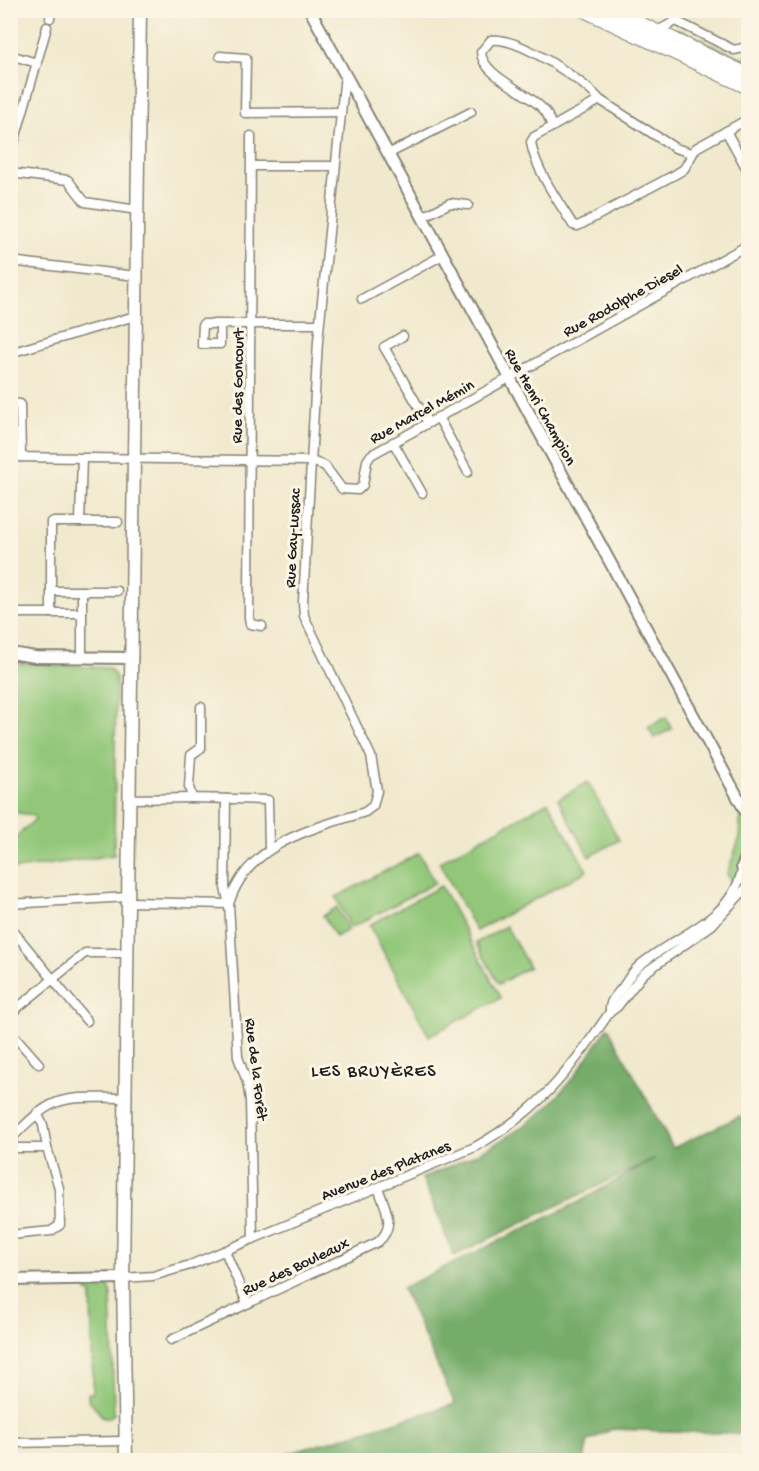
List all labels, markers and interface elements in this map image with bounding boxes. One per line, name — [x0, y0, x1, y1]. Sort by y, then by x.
street label: Rue Rodolphe Diesel — [560, 261, 687, 343]
street label: Rue des Goncourt — [229, 327, 250, 444]
street label: Rue Henri Champion — [499, 346, 579, 470]
street label: Rue Marcel Mémin — [367, 376, 479, 450]
street label: Rue Gay-Lussac — [282, 488, 307, 588]
street label: Rue de la Forêt — [239, 1017, 270, 1123]
district label: LES BRUYÈRES — [311, 1062, 437, 1083]
street label: Avenue des Platanes — [319, 1137, 455, 1207]
street label: Rue des Bouleaux — [240, 1235, 354, 1301]

